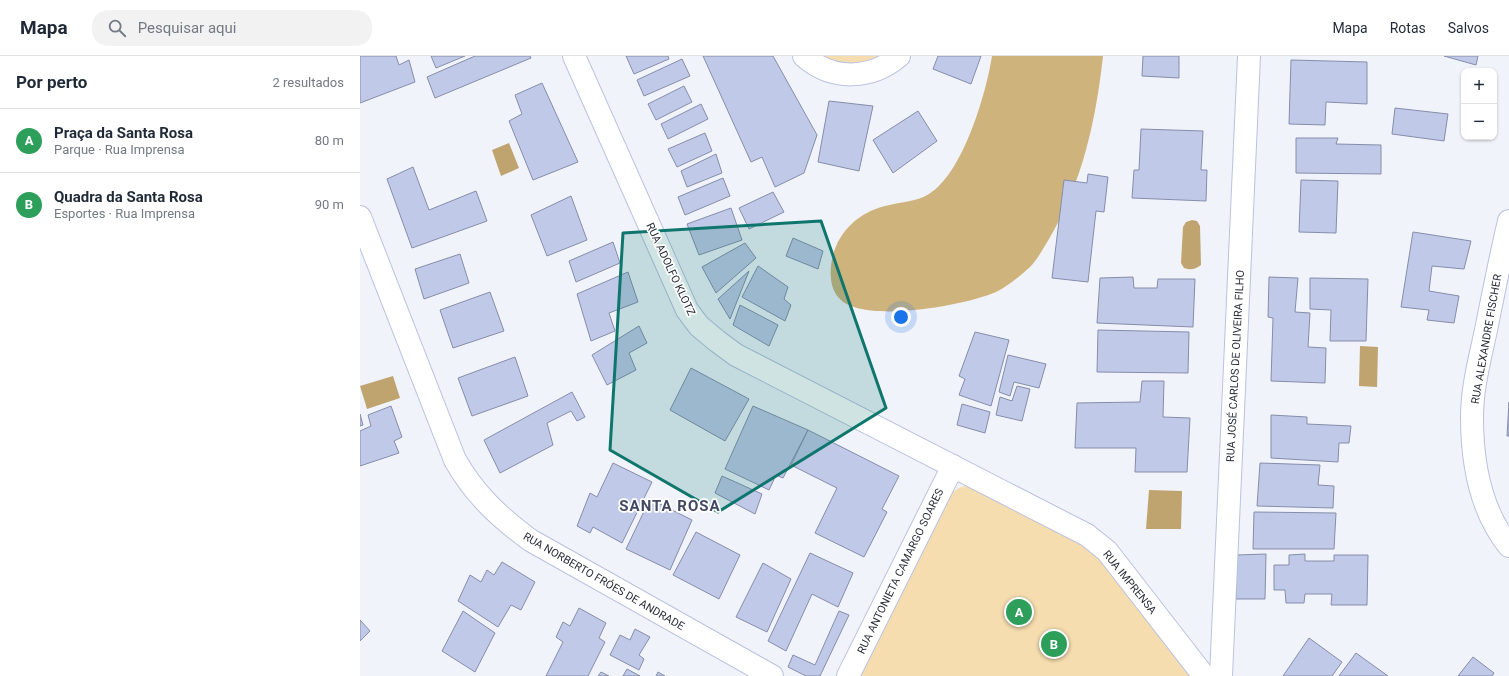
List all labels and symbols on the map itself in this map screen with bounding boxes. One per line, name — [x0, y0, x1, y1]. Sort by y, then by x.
street label: RUA ADOLFO KLOTZ — [643, 221, 698, 318]
street label: RUA JOSÉ CARLOS DE OLIVEIRA FILHO — [1224, 270, 1247, 462]
street label: RUA ALEXANDRE FISCHER — [1469, 273, 1504, 405]
your location — [891, 307, 911, 327]
street label: RUA ANTONIETA CAMARGO SOARES — [855, 486, 946, 656]
district label: SANTA ROSA — [619, 497, 721, 515]
street label: RUA NORBERTO FRÓES DE ANDRADE — [521, 530, 687, 633]
street label: RUA IMPRENSA — [1100, 548, 1160, 617]
pin: A — [1006, 597, 1032, 627]
pin: B — [1041, 629, 1067, 659]

